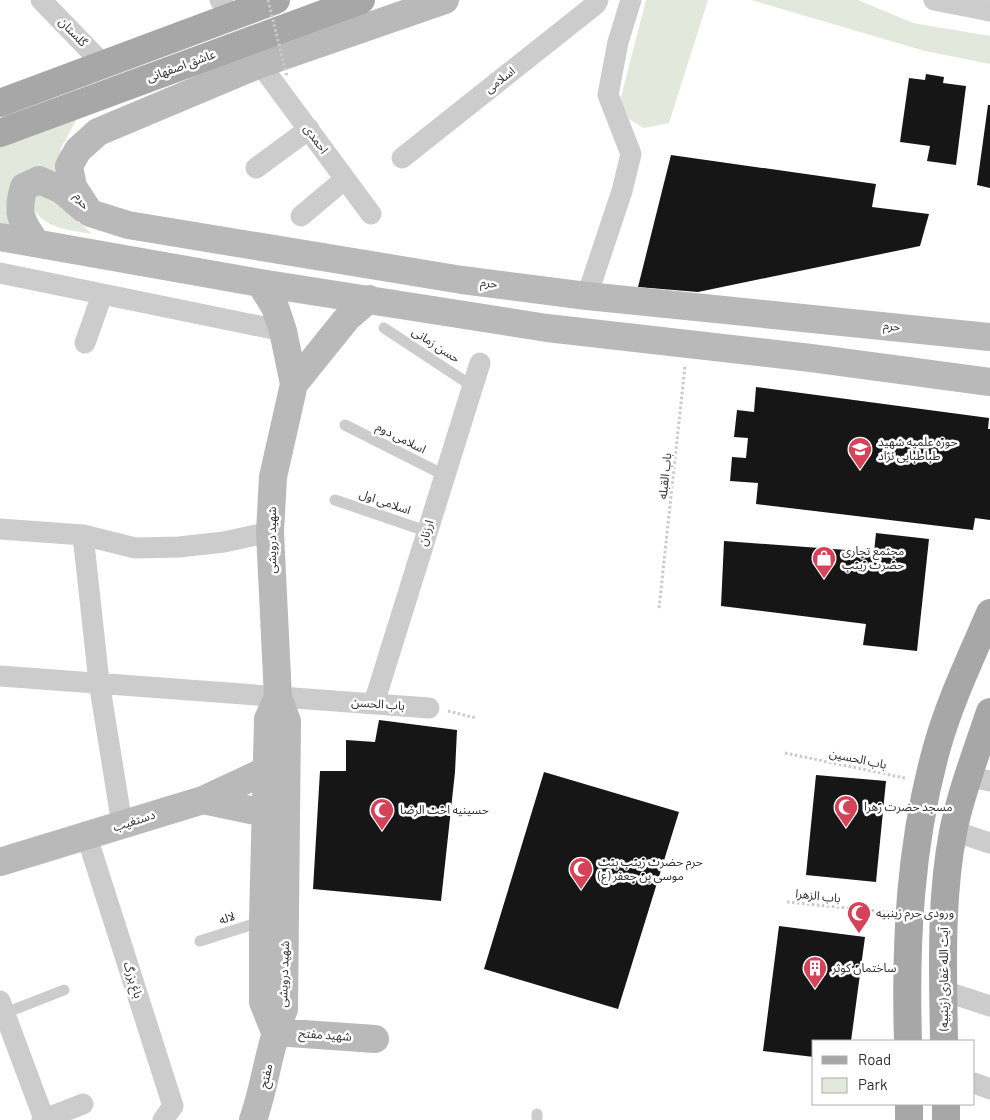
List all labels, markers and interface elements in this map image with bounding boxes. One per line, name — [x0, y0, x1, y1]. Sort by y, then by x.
street label: گلستان — [56, 14, 92, 50]
street label: عاشق اصفهانی — [144, 46, 218, 86]
street label: اسلامی — [481, 63, 518, 96]
street label: احمدی — [301, 121, 332, 156]
street label: حرم — [70, 189, 93, 213]
street label: حرم — [479, 274, 498, 293]
street label: حرم — [883, 317, 901, 336]
street label: حسن زمانی — [409, 324, 463, 366]
street label: اسلامی دوم — [373, 419, 429, 458]
place label: حوزه علمیه شهید طباطبایی نژاد — [878, 434, 958, 463]
school or university icon: حوزه علمیه شهید طباطبایی نژاد — [847, 436, 873, 470]
street label: باب القبله — [655, 452, 675, 500]
street label: اسلامی اول — [357, 486, 413, 517]
street label: شهید درویشی — [264, 507, 279, 573]
street label: ارزنان — [415, 518, 437, 548]
place label: مجتمع تجاری حضرت زینب — [842, 543, 904, 572]
shop icon: مجتمع تجاری حضرت زینب — [811, 545, 837, 579]
street label: باب الحسن — [351, 694, 405, 713]
street label: باب الحسین — [828, 745, 888, 772]
mosque icon: مسجد حضرت زهرا — [833, 794, 859, 828]
mosque icon: حسینیه اخت الرضا — [369, 797, 395, 831]
place label: مسجد حضرت زهرا — [864, 799, 953, 814]
place label: حسینیه اخت الرضا — [400, 802, 489, 817]
street label: دستغیب — [111, 807, 157, 835]
place label: حرم حضرت زینب بنت موسی بن جعفر (ع) — [597, 854, 703, 885]
mosque icon: حرم حضرت زینب بنت موسی بن جعفر (ع) — [568, 856, 594, 890]
street label: باب الزهرا — [795, 886, 841, 906]
mosque icon: ورودی حرم زینبیه — [846, 900, 872, 934]
place label: ورودی حرم زینبیه — [876, 905, 954, 922]
street label: لاله — [217, 908, 236, 926]
street label: آیت الله غفاری (زینبیه) — [936, 927, 951, 1032]
street label: شهید درویشی — [275, 940, 292, 1008]
building icon: ساختمان کوثر — [802, 955, 828, 989]
street label: باغ بزرگ — [119, 960, 146, 1001]
place label: ساختمان کوثر — [831, 960, 896, 975]
street label: شهید مفتح — [298, 1025, 352, 1046]
legend — [812, 1040, 975, 1105]
text: Road — [858, 1050, 891, 1068]
street label: مفتح — [256, 1062, 277, 1090]
text: Park — [858, 1075, 888, 1093]

